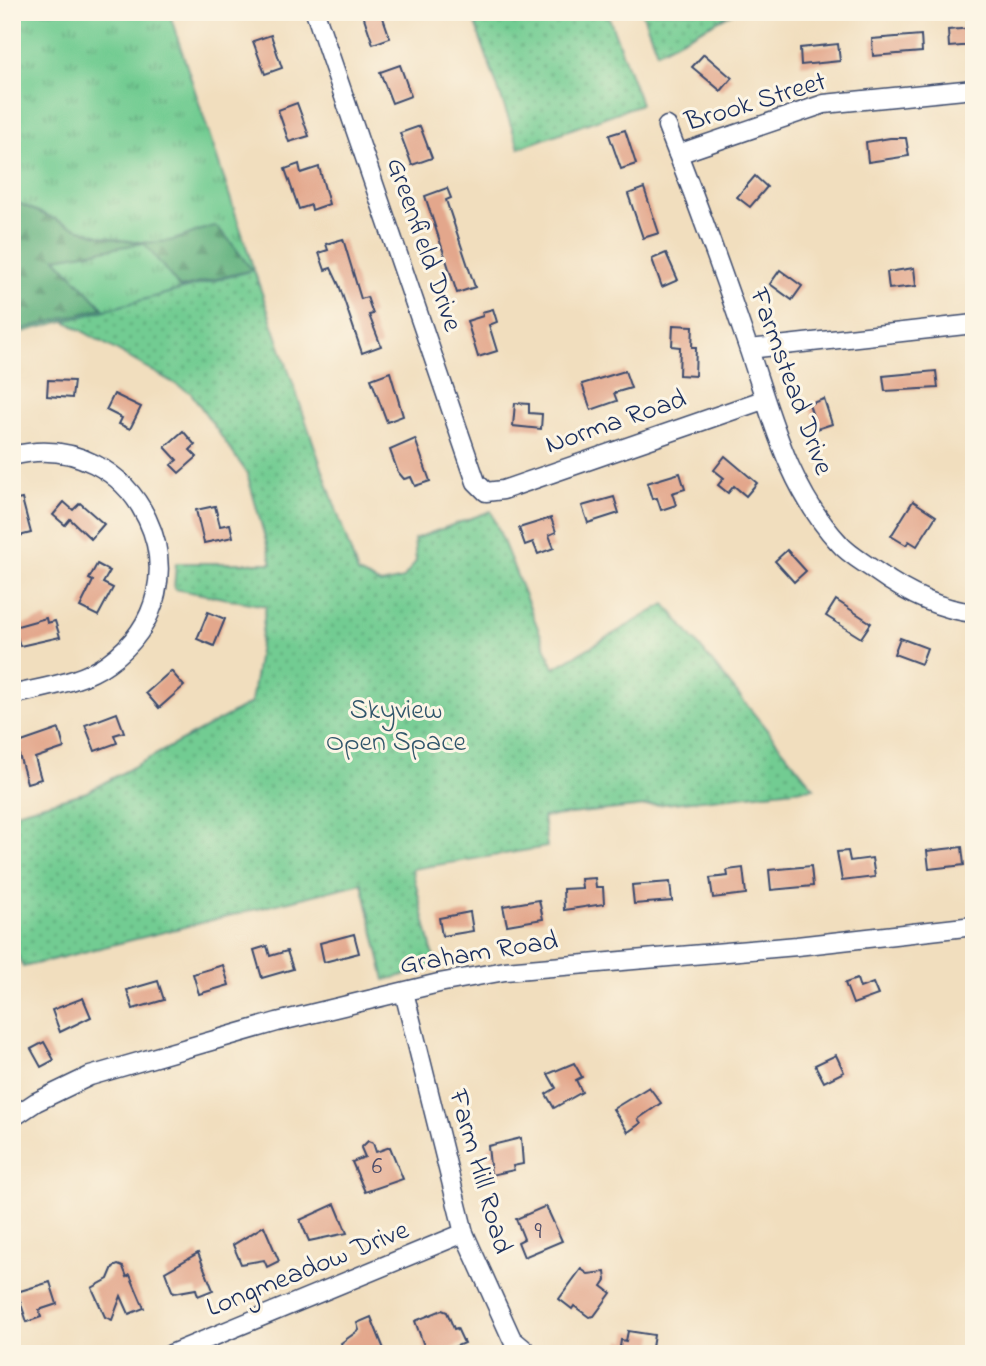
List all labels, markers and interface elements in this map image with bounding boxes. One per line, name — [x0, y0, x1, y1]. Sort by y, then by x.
street label: Brook Street — [679, 62, 832, 144]
street label: Greenfield Drive — [374, 152, 472, 338]
street label: Farmstead Drive — [737, 282, 843, 482]
street label: Norma Road — [540, 380, 692, 466]
park label: Skyview Open Space — [326, 691, 467, 764]
street label: Graham Road — [397, 921, 561, 987]
street label: Farm Hill Road — [436, 1084, 522, 1259]
house number: 6 — [372, 1150, 383, 1185]
street label: Longmeadow Drive — [201, 1211, 416, 1329]
house number: 9 — [534, 1215, 542, 1250]

